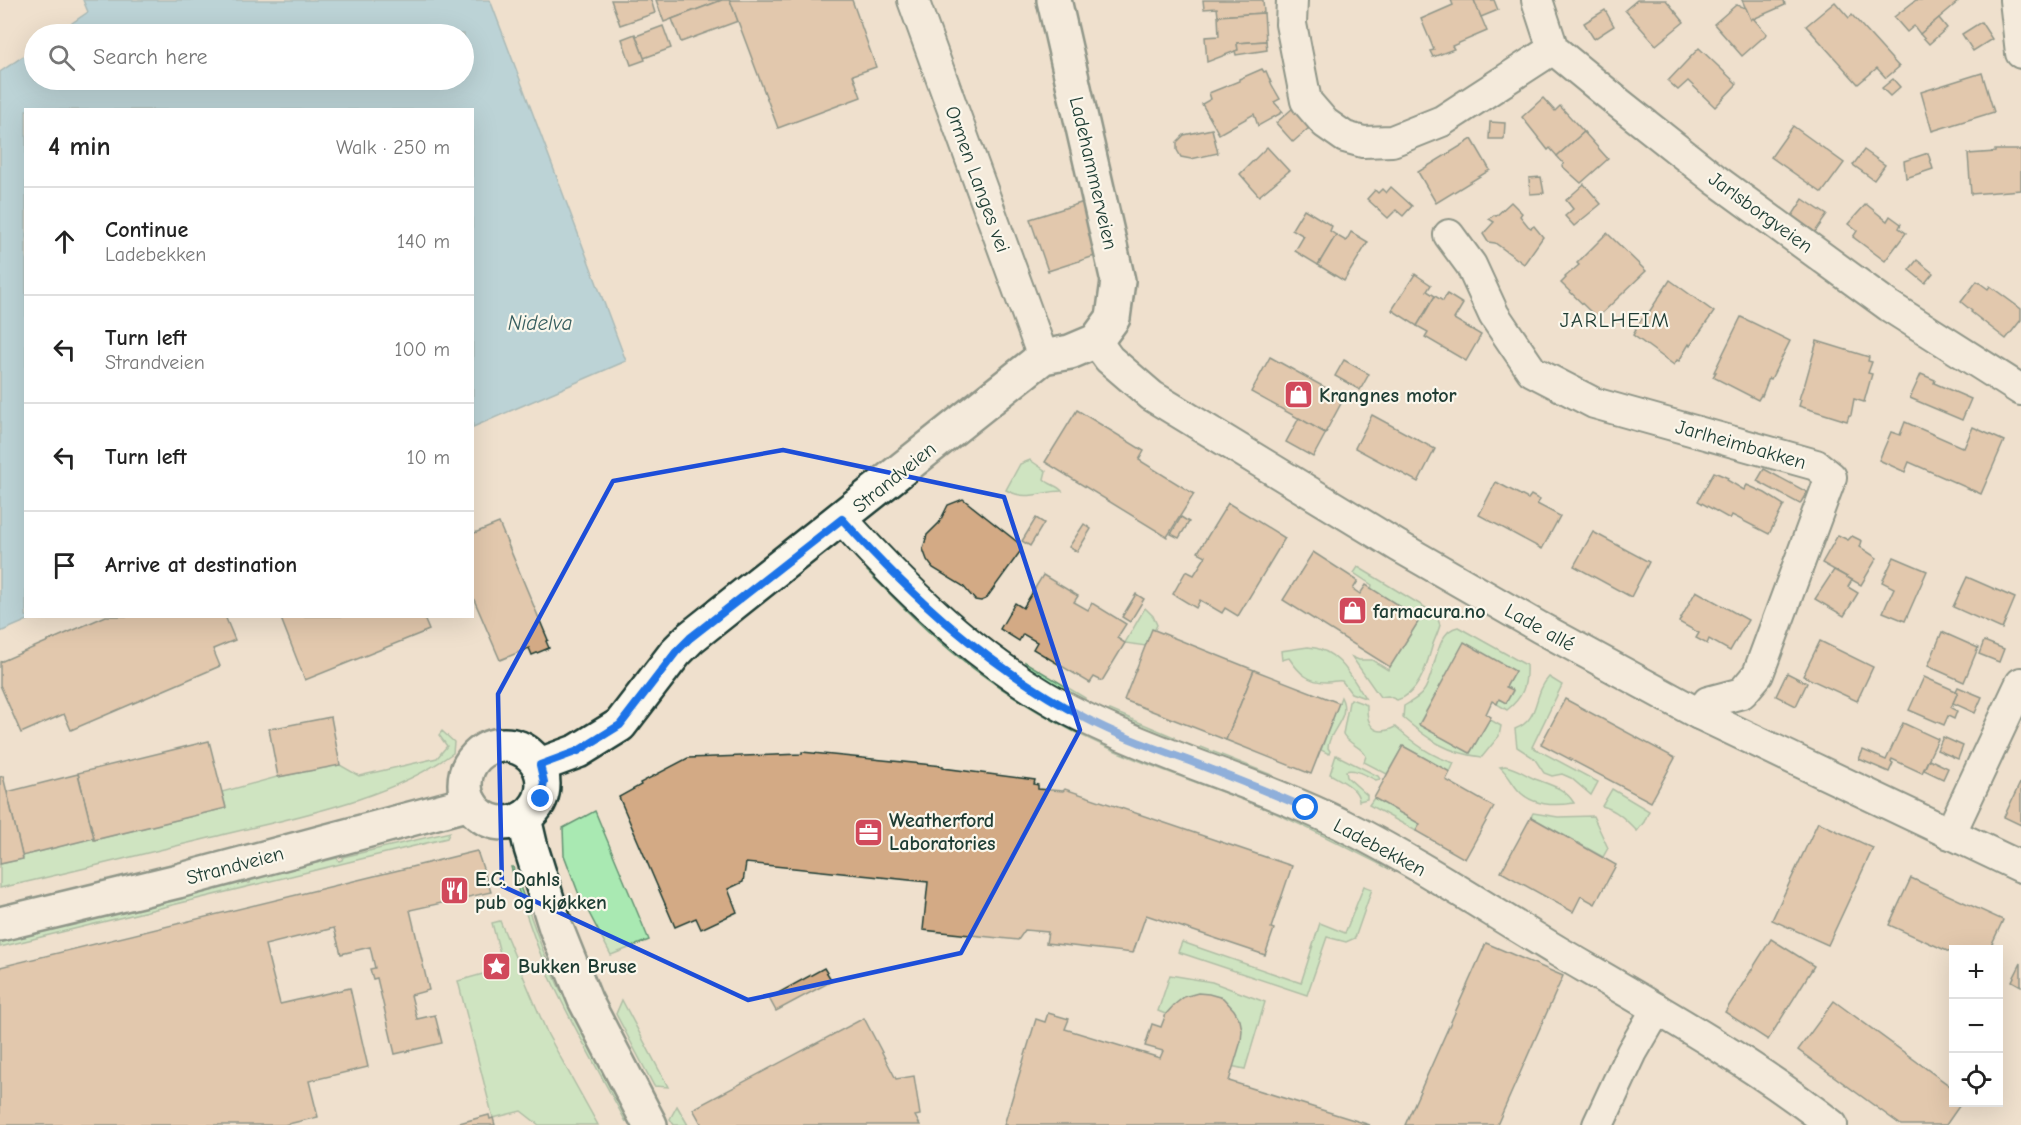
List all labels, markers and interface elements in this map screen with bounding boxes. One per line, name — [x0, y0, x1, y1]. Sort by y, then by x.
search box — [24, 24, 474, 90]
icon: search — [45, 41, 78, 74]
text: Search here — [93, 44, 208, 70]
street label: Ladehammerveien — [1065, 94, 1122, 252]
street label: Ormen Langes vei — [940, 103, 1015, 256]
text: 4 min — [48, 132, 111, 162]
text: Walk · 250 m — [336, 136, 450, 159]
street label: Jarlsborgveien — [1704, 167, 1817, 258]
text: Continue — [105, 217, 188, 243]
icon: ahead — [48, 225, 81, 258]
text: 140 m — [397, 230, 450, 253]
text: Ladebekken — [105, 243, 206, 266]
district label: JARLHEIM — [1560, 308, 1670, 332]
water label: Nidelva — [508, 311, 572, 335]
text: Turn left — [105, 325, 187, 351]
icon: left — [48, 333, 81, 366]
text: 100 m — [395, 338, 450, 361]
text: Strandveien — [105, 351, 205, 374]
shop icon: Krangnes motor — [1282, 379, 1314, 411]
place label: Krangnes motor — [1319, 384, 1457, 407]
street label: Jarlheimbakken — [1673, 415, 1809, 474]
street label: Strandveien — [848, 437, 940, 518]
icon: left — [48, 441, 81, 474]
text: Turn left — [105, 444, 187, 470]
text: 10 m — [407, 446, 450, 469]
icon: arrive — [48, 549, 81, 582]
text: Arrive at destination — [105, 552, 297, 578]
shop icon: farmacura.no — [1336, 595, 1368, 627]
street label: Lade allé — [1501, 599, 1579, 656]
place label: farmacura.no — [1372, 600, 1486, 623]
route end — [527, 785, 553, 811]
route start — [1292, 794, 1318, 820]
place label: Weatherford Laboratories — [889, 809, 996, 855]
street label: Ladebekken — [1330, 813, 1430, 881]
office icon: Weatherford Laboratories — [852, 816, 884, 848]
street label: Strandveien — [184, 841, 286, 890]
place label: E.C. Dahls pub og kjøkken — [475, 868, 607, 914]
restaurant icon: E.C. Dahls pub og kjøkken — [438, 874, 470, 906]
map controls — [1949, 945, 2003, 1107]
button: + — [1949, 945, 2003, 999]
place icon: Bukken Bruse — [481, 950, 513, 982]
place label: Bukken Bruse — [518, 955, 637, 978]
button: − — [1949, 999, 2003, 1053]
button: locate — [1949, 1053, 2003, 1107]

